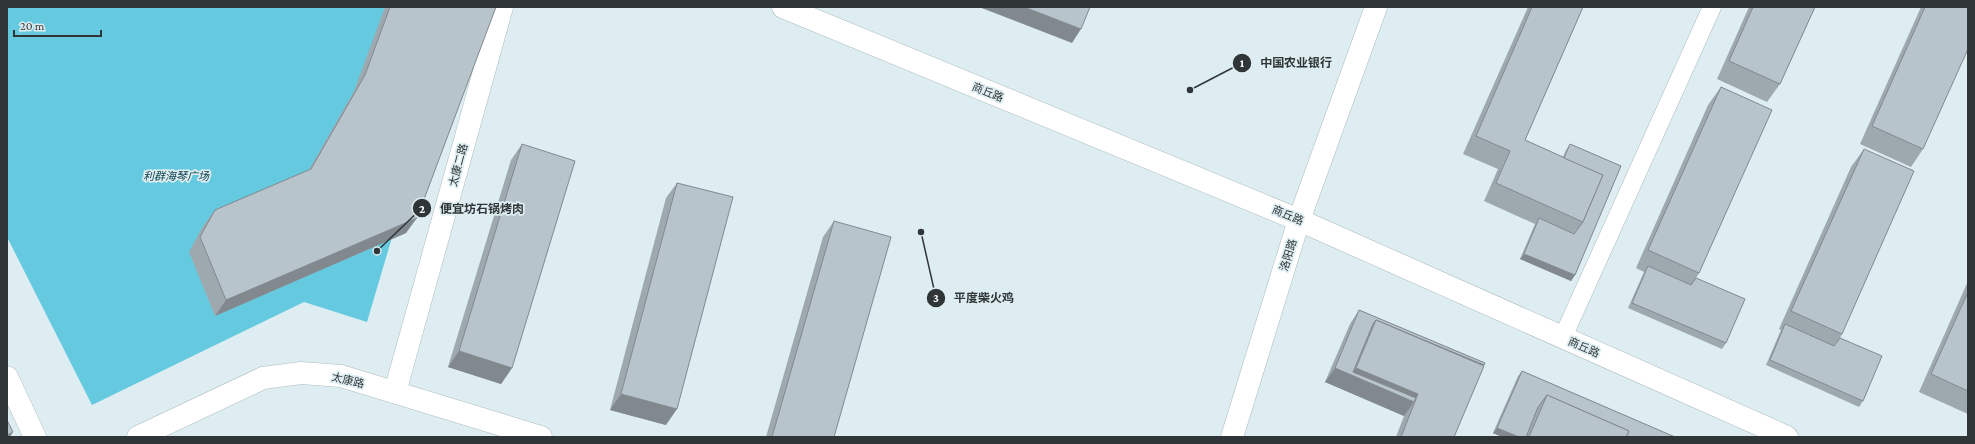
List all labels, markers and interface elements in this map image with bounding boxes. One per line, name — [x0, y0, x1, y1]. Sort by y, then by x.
scale bar — [14, 12, 101, 38]
text: 20 m — [20, 19, 45, 33]
callout: 中国农业银行 — [1232, 51, 1340, 75]
text: 1 — [1240, 56, 1245, 70]
text: 中国农业银行 — [1260, 56, 1332, 70]
street label: 商丘路 — [970, 80, 1006, 104]
street label: 太康二路 — [447, 142, 469, 188]
park label: 利群海琴广场 — [143, 170, 210, 182]
callout: 便宜坊石锅烤肉 — [412, 196, 532, 220]
text: 2 — [419, 202, 425, 216]
text: 便宜坊石锅烤肉 — [440, 202, 524, 216]
street label: 商丘路 — [1270, 203, 1306, 227]
street label: 洛阳路 — [1277, 237, 1299, 273]
callout: 平度柴火鸡 — [926, 286, 1022, 310]
text: 3 — [933, 291, 939, 305]
text: 平度柴火鸡 — [954, 291, 1014, 305]
street label: 商丘路 — [1566, 335, 1602, 359]
street label: 太康路 — [331, 370, 365, 390]

